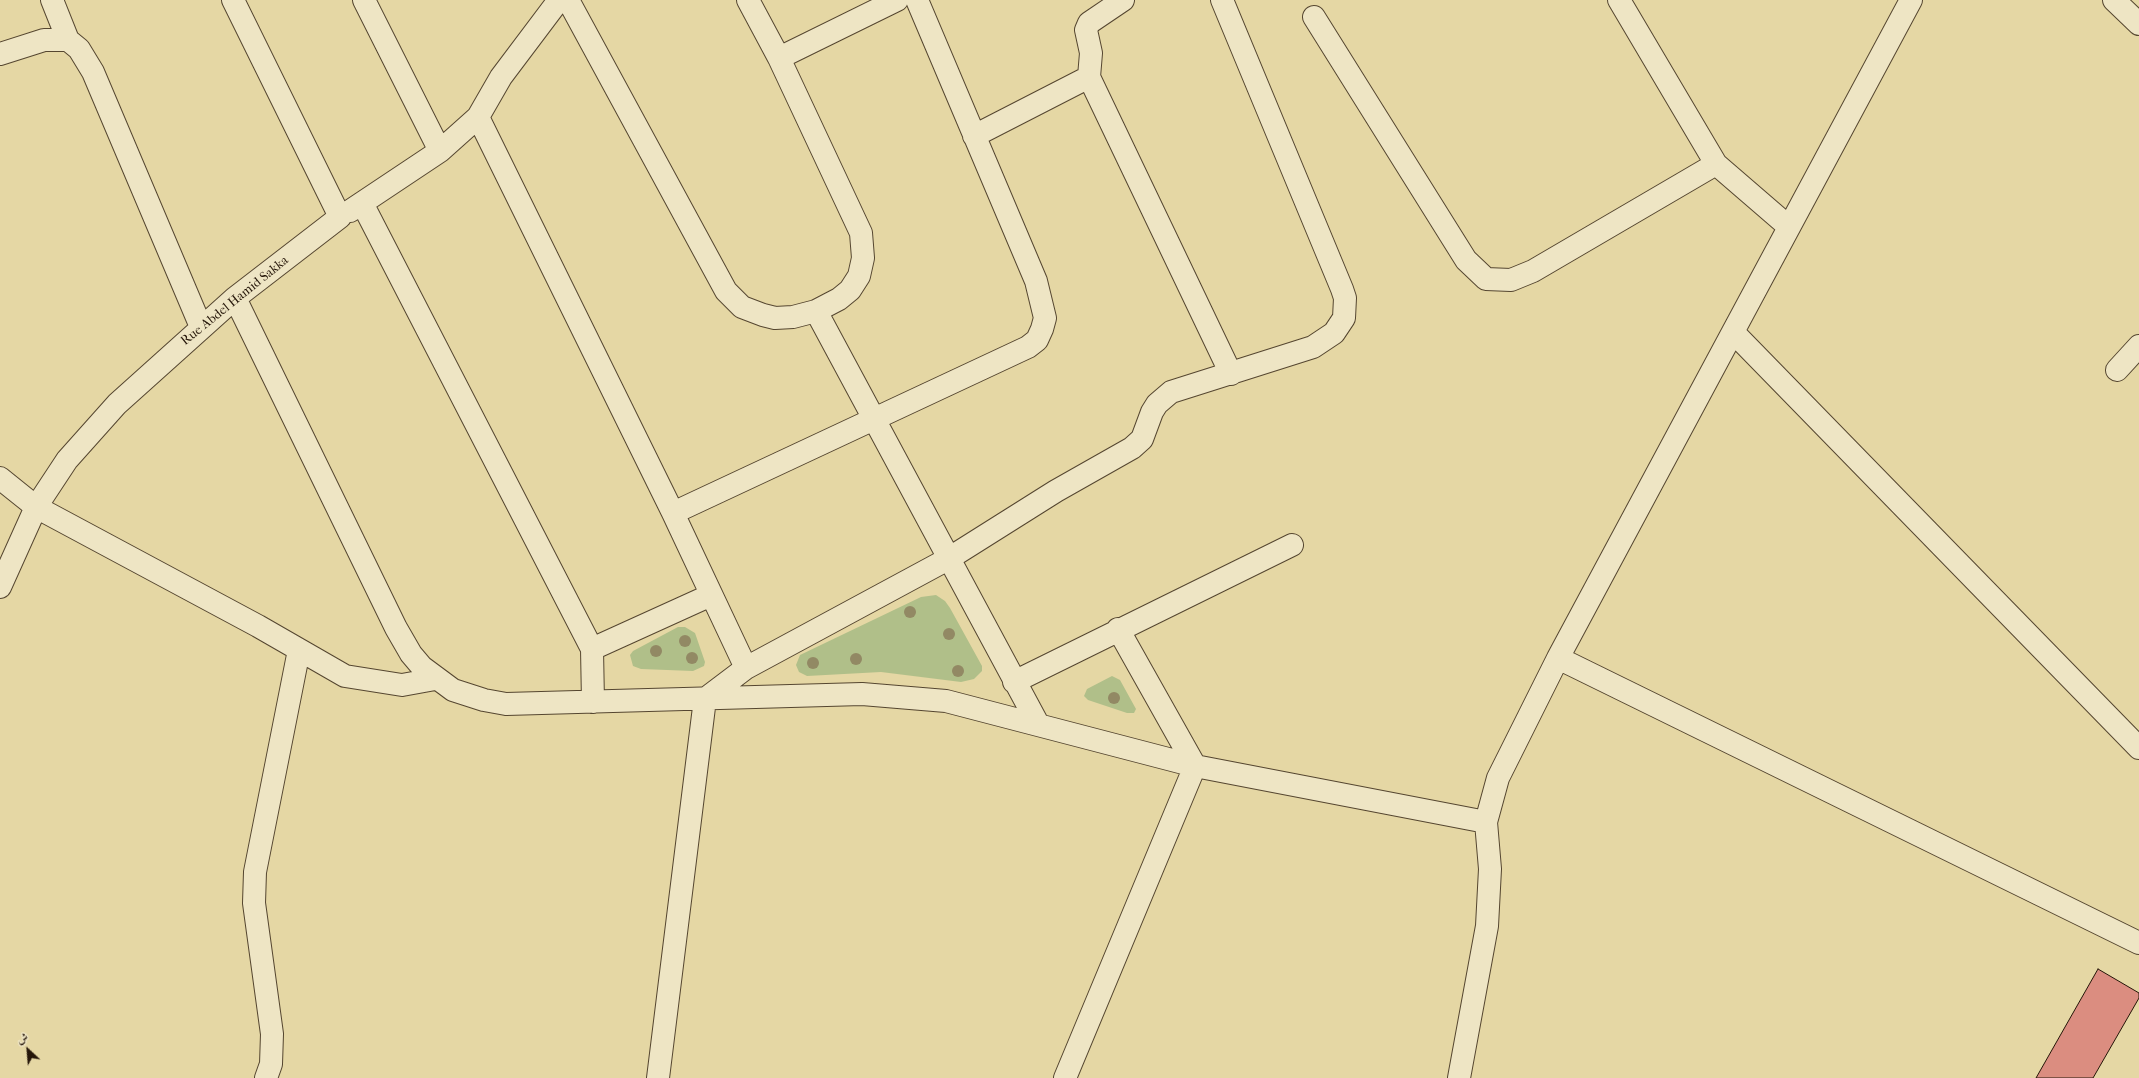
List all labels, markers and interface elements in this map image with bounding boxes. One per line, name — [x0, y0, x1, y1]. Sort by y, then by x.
street label: Rue Abdel Hamid Sakka — [178, 253, 292, 349]
north arrow — [8, 1030, 48, 1070]
text: ش — [15, 1031, 30, 1047]

